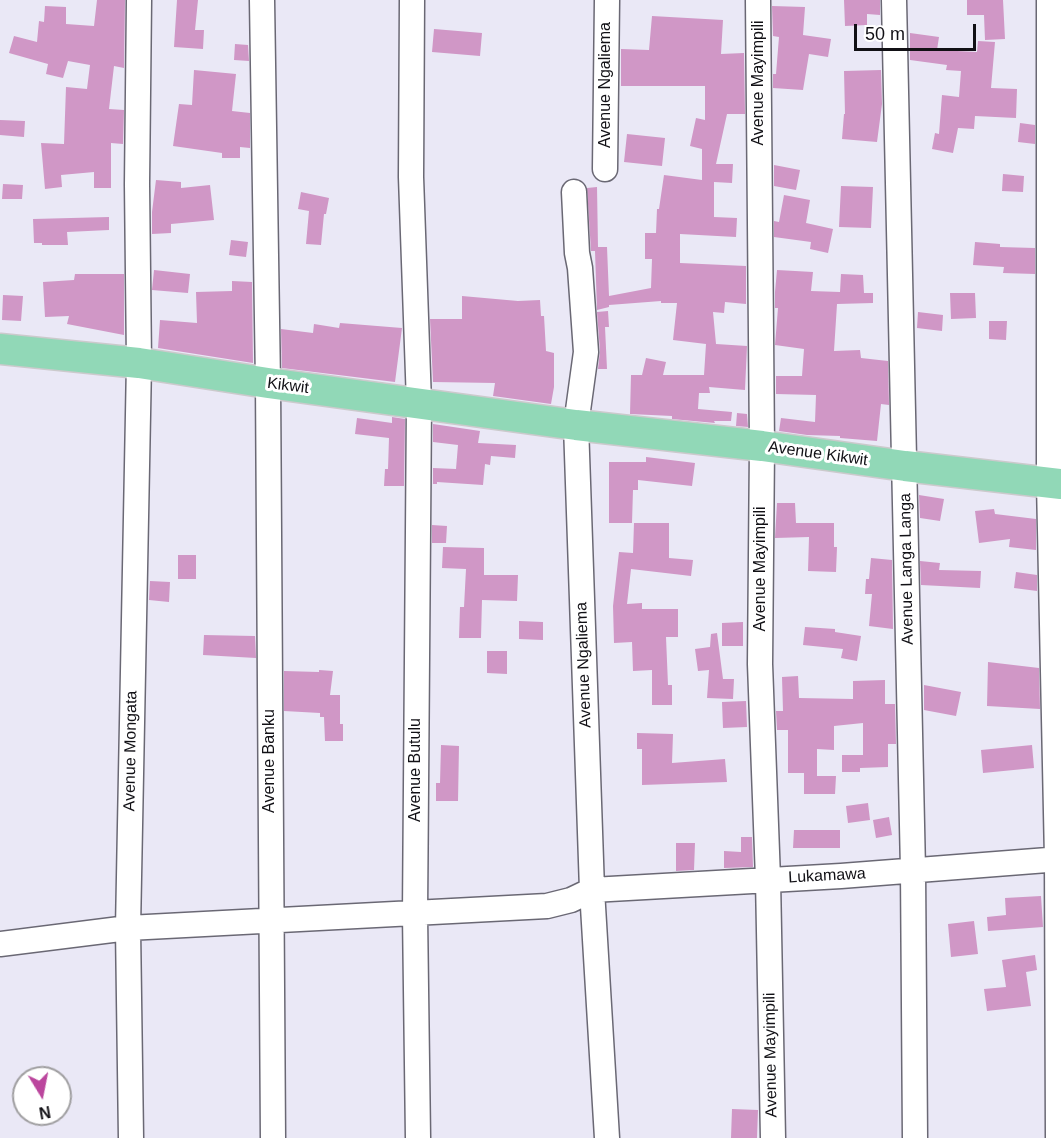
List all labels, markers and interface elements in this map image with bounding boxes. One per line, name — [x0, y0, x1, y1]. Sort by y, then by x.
scale bar — [857, 12, 978, 50]
street label: Avenue Mayimpili — [749, 20, 769, 146]
street label: Avenue Ngaliema — [596, 22, 616, 148]
text: 50 m — [865, 24, 905, 44]
street label: Kikwit — [266, 374, 310, 398]
street label: Avenue Kikwit — [767, 438, 869, 470]
street label: Avenue Langa Langa — [896, 493, 918, 645]
street label: Avenue Mayimpili — [751, 506, 771, 632]
street label: Avenue Ngaliema — [572, 602, 596, 728]
street label: Avenue Mongata — [120, 690, 142, 812]
street label: Avenue Banku — [260, 709, 280, 813]
street label: Avenue Butulu — [406, 718, 426, 822]
street label: Lukamawa — [788, 864, 866, 888]
street label: Avenue Mayimpili — [760, 992, 782, 1118]
north arrow — [12, 1066, 72, 1126]
text: N — [38, 1103, 52, 1122]

